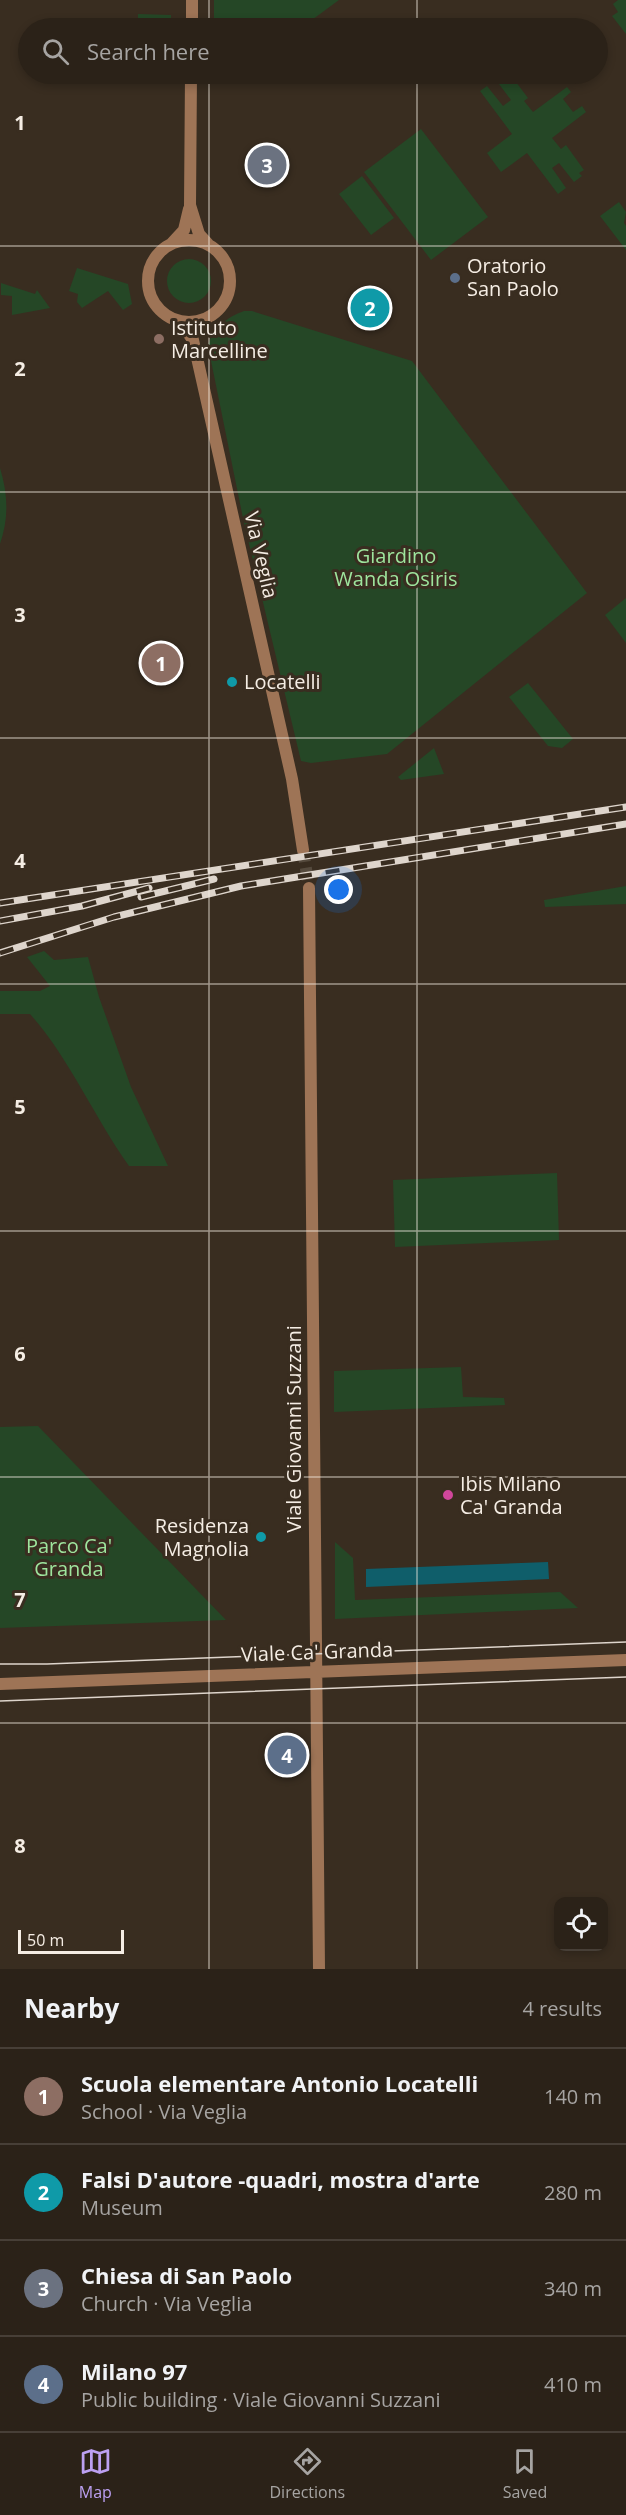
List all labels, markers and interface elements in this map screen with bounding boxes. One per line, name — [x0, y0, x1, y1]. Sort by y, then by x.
search box — [18, 18, 608, 84]
icon: search — [39, 35, 72, 68]
text: Search here — [87, 36, 210, 66]
text: 1 — [14, 109, 26, 136]
pin: 3 — [248, 142, 286, 188]
place label: Oratorio San Paolo — [467, 252, 559, 302]
marker: Oratorio San Paolo — [448, 271, 462, 285]
pin: 2 — [350, 286, 389, 330]
place label: Istituto Marcelline — [171, 314, 268, 364]
marker: Istituto Marcelline — [152, 332, 166, 346]
text: 2 — [14, 355, 26, 382]
street label: Via Veglia — [238, 509, 285, 601]
park label: Giardino Wanda Osiris — [334, 542, 458, 592]
text: 3 — [14, 601, 26, 628]
pin: 1 — [142, 640, 180, 686]
place label: Locatelli — [244, 668, 321, 695]
marker: Locatelli — [225, 675, 239, 689]
text: 4 — [14, 847, 26, 874]
your location — [324, 875, 353, 904]
text: 5 — [14, 1093, 26, 1120]
street label: Viale Giovanni Suzzani — [280, 1325, 307, 1533]
text: 6 — [14, 1340, 26, 1367]
place label: Ibis Milano Ca' Granda — [460, 1470, 563, 1520]
marker: Ibis Milano Ca' Granda — [441, 1488, 455, 1502]
place label: Residenza Magnolia — [155, 1512, 249, 1562]
marker: Residenza Magnolia — [254, 1530, 268, 1544]
park label: Parco Ca' Granda — [26, 1532, 112, 1582]
text: 7 — [14, 1586, 26, 1613]
street label: Viale Ca' Granda — [240, 1635, 394, 1668]
pin: 4 — [268, 1732, 306, 1778]
text: 8 — [14, 1832, 26, 1859]
map controls — [554, 1897, 608, 1951]
button: locate — [554, 1897, 608, 1951]
scale bar — [18, 1927, 124, 1954]
text: 50 m — [27, 1929, 64, 1951]
text: Nearby — [24, 1990, 119, 2026]
text: 4 results — [522, 1995, 602, 2022]
text: Scuola elementare Antonio Locatelli — [81, 2068, 478, 2098]
text: 1 — [38, 2083, 49, 2110]
text: 140 m — [544, 2083, 602, 2110]
text: School · Via Veglia — [81, 2098, 247, 2125]
text: Falsi D'autore -quadri, mostra d'arte — [81, 2164, 480, 2194]
text: 2 — [38, 2179, 49, 2206]
text: 280 m — [544, 2179, 602, 2206]
text: Museum — [81, 2194, 163, 2221]
text: Chiesa di San Paolo — [81, 2260, 292, 2290]
text: 3 — [38, 2275, 49, 2302]
text: 340 m — [544, 2275, 602, 2302]
text: Church · Via Veglia — [81, 2290, 252, 2317]
text: Milano 97 — [81, 2356, 187, 2386]
text: 4 — [38, 2371, 49, 2398]
text: 410 m — [544, 2371, 602, 2398]
text: Public building · Viale Giovanni Suzzani — [81, 2386, 441, 2413]
tab: Map — [79, 2445, 112, 2503]
tab: Directions — [269, 2445, 345, 2503]
tab: Saved — [503, 2445, 547, 2503]

